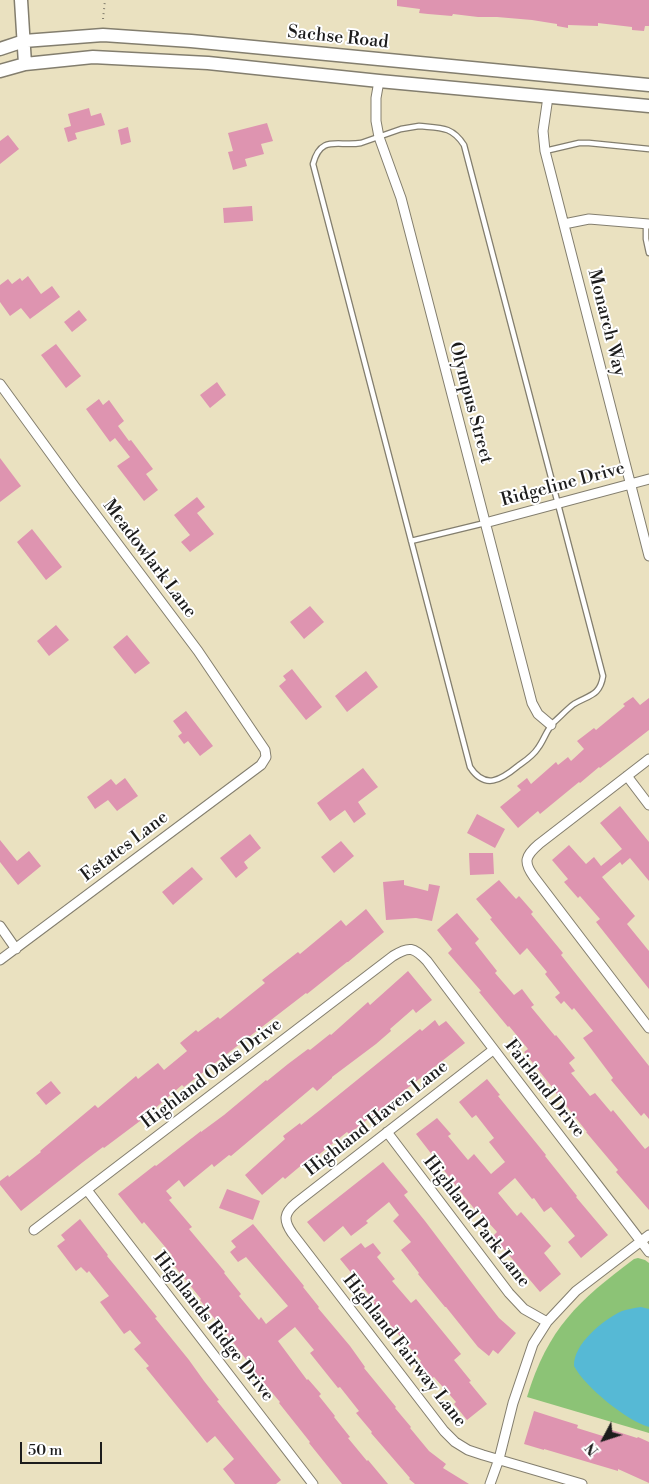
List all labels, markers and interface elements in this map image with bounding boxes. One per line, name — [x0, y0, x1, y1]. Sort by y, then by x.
street label: Sachse Road — [286, 22, 390, 54]
street label: Monarch Way — [582, 267, 630, 379]
street label: Olympus Street — [443, 340, 497, 466]
street label: Ridgeline Drive — [499, 458, 627, 512]
street label: Meadowlark Lane — [98, 496, 200, 622]
street label: Estates Lane — [77, 807, 173, 887]
street label: Highland Oaks Drive — [138, 1014, 286, 1134]
street label: Fairland Drive — [499, 1036, 589, 1142]
street label: Highland Haven Lane — [301, 1056, 453, 1182]
street label: Highland Park Lane — [418, 1152, 534, 1292]
street label: Highlands Ridge Drive — [148, 1248, 278, 1406]
street label: Highland Fairway Lane — [337, 1270, 471, 1432]
north arrow — [579, 1414, 629, 1464]
scale bar — [22, 1432, 105, 1464]
text: N — [582, 1439, 603, 1459]
text: 50 m — [28, 1441, 62, 1460]

